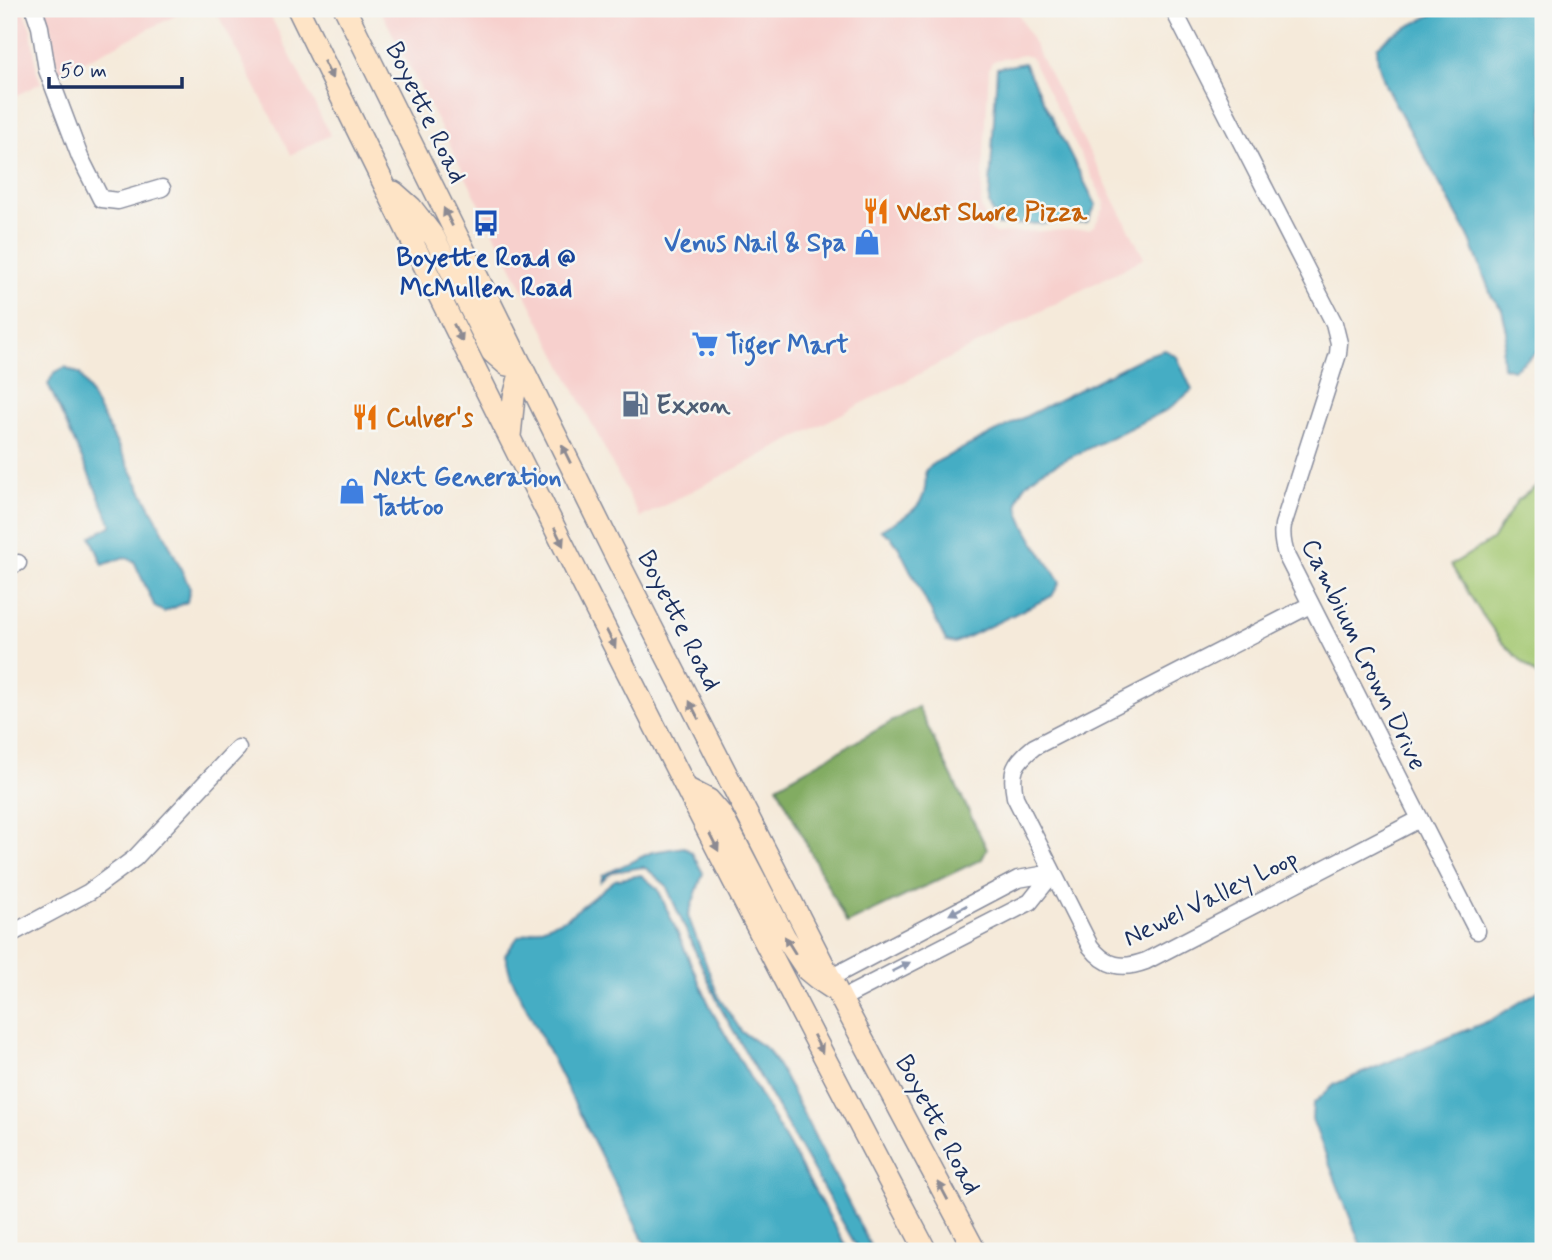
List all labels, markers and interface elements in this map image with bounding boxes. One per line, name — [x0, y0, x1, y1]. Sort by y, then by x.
street label: Boyette Road — [376, 36, 474, 189]
scale bar — [49, 46, 182, 90]
text: 50 m — [60, 57, 107, 85]
one-way arrow — [322, 60, 333, 80]
restaurant icon: West Shore Pizza — [861, 196, 891, 226]
place label: West Shore Pizza — [896, 196, 1088, 230]
one-way arrow — [443, 207, 454, 227]
bus stop icon: Boyette Road @ McMullen Road — [471, 208, 501, 238]
place label: Venus Nail & Spa — [664, 227, 846, 261]
shop icon: Venus Nail & Spa — [852, 227, 882, 257]
place label: Boyette Road @ McMullen Road — [396, 242, 576, 306]
one-way arrow — [453, 323, 464, 343]
supermarket icon: Tiger Mart — [690, 329, 720, 359]
place label: Tiger Mart — [726, 329, 848, 366]
fuel station icon: Exxon — [620, 389, 650, 419]
place label: Exxon — [656, 389, 731, 423]
restaurant icon: Culver's — [350, 402, 380, 432]
place label: Culver's — [386, 402, 474, 436]
one-way arrow — [560, 444, 571, 464]
place label: Next Generation Tattoo — [373, 461, 562, 525]
shop icon: Next Generation Tattoo — [337, 476, 367, 506]
one-way arrow — [553, 527, 564, 547]
street label: Cambium Crown Drive — [1292, 533, 1434, 776]
street label: Boyette Road — [628, 545, 728, 697]
one-way arrow — [604, 630, 616, 650]
one-way arrow — [688, 700, 699, 720]
one-way arrow — [709, 832, 720, 852]
street label: Newel Valley Loop — [1118, 842, 1304, 956]
one-way arrow — [948, 905, 968, 916]
one-way arrow — [783, 935, 796, 954]
one-way arrow — [892, 962, 912, 974]
one-way arrow — [812, 1035, 824, 1055]
street label: Boyette Road — [886, 1049, 988, 1201]
one-way arrow — [937, 1181, 949, 1201]

